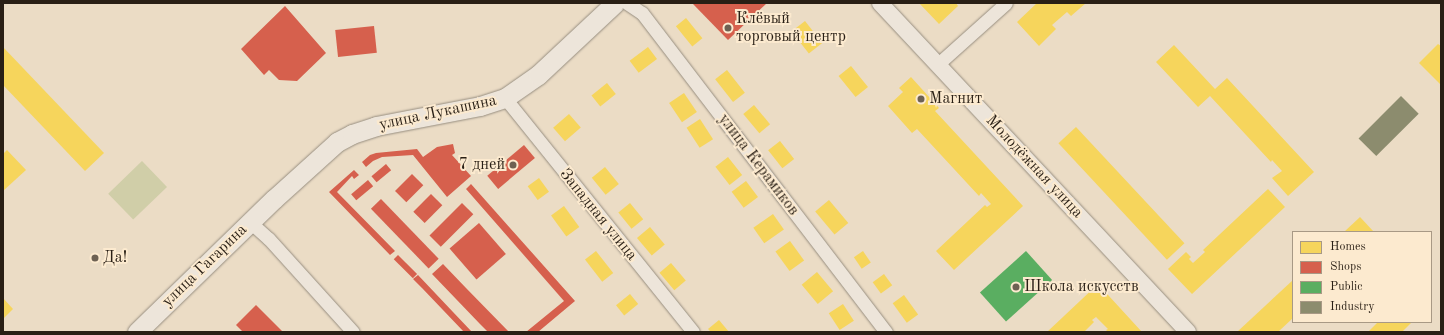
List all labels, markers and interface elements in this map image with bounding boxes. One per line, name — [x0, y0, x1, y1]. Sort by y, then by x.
place label: Клёвый торговый центр — [736, 9, 846, 47]
marker: Клёвый торговый центр — [723, 23, 733, 33]
place label: Магнит — [929, 89, 982, 109]
street label: улица Лукашина — [377, 91, 499, 135]
marker: Магнит — [916, 94, 926, 104]
street label: улица Керамиков — [714, 110, 802, 220]
street label: Молодёжная улица — [981, 111, 1087, 223]
place label: 7 дней — [459, 155, 505, 175]
marker: 7 дней — [508, 160, 518, 170]
street label: Западная улица — [555, 165, 641, 265]
street label: улица Гагарина — [158, 221, 252, 311]
legend — [1292, 231, 1432, 323]
text: Homes — [1330, 241, 1366, 253]
place label: Да! — [103, 248, 127, 268]
marker: Да! — [90, 253, 100, 263]
text: Shops — [1330, 261, 1361, 273]
place label: Школа искусств — [1024, 277, 1139, 297]
text: Public — [1330, 281, 1362, 293]
marker: Школа искусств — [1011, 282, 1021, 292]
text: Industry — [1330, 301, 1375, 313]

